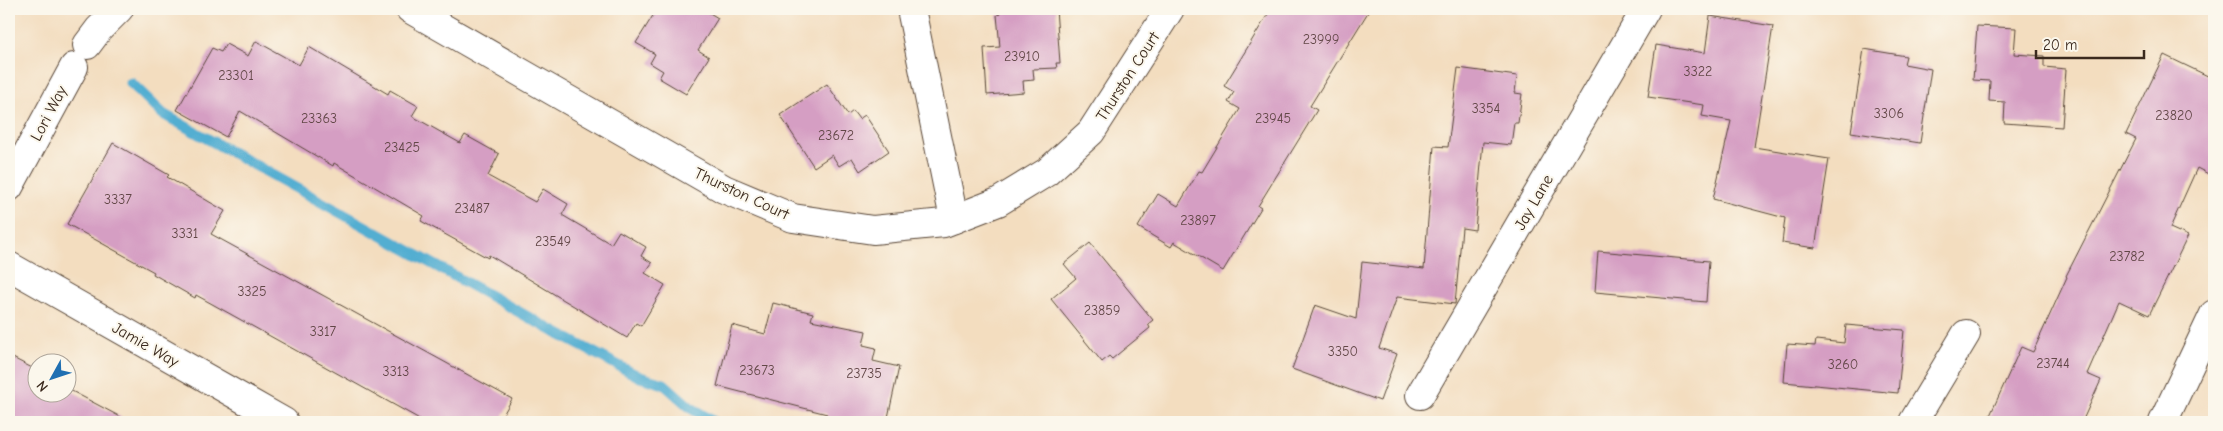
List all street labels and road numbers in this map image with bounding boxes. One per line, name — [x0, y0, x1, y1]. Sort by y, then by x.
street label: Thurston Court — [1092, 28, 1163, 124]
street label: Lori Way — [27, 82, 71, 144]
street label: Thurston Court — [691, 164, 792, 224]
street label: Jay Lane — [1511, 172, 1557, 233]
street label: Jamie Way — [109, 319, 183, 372]

